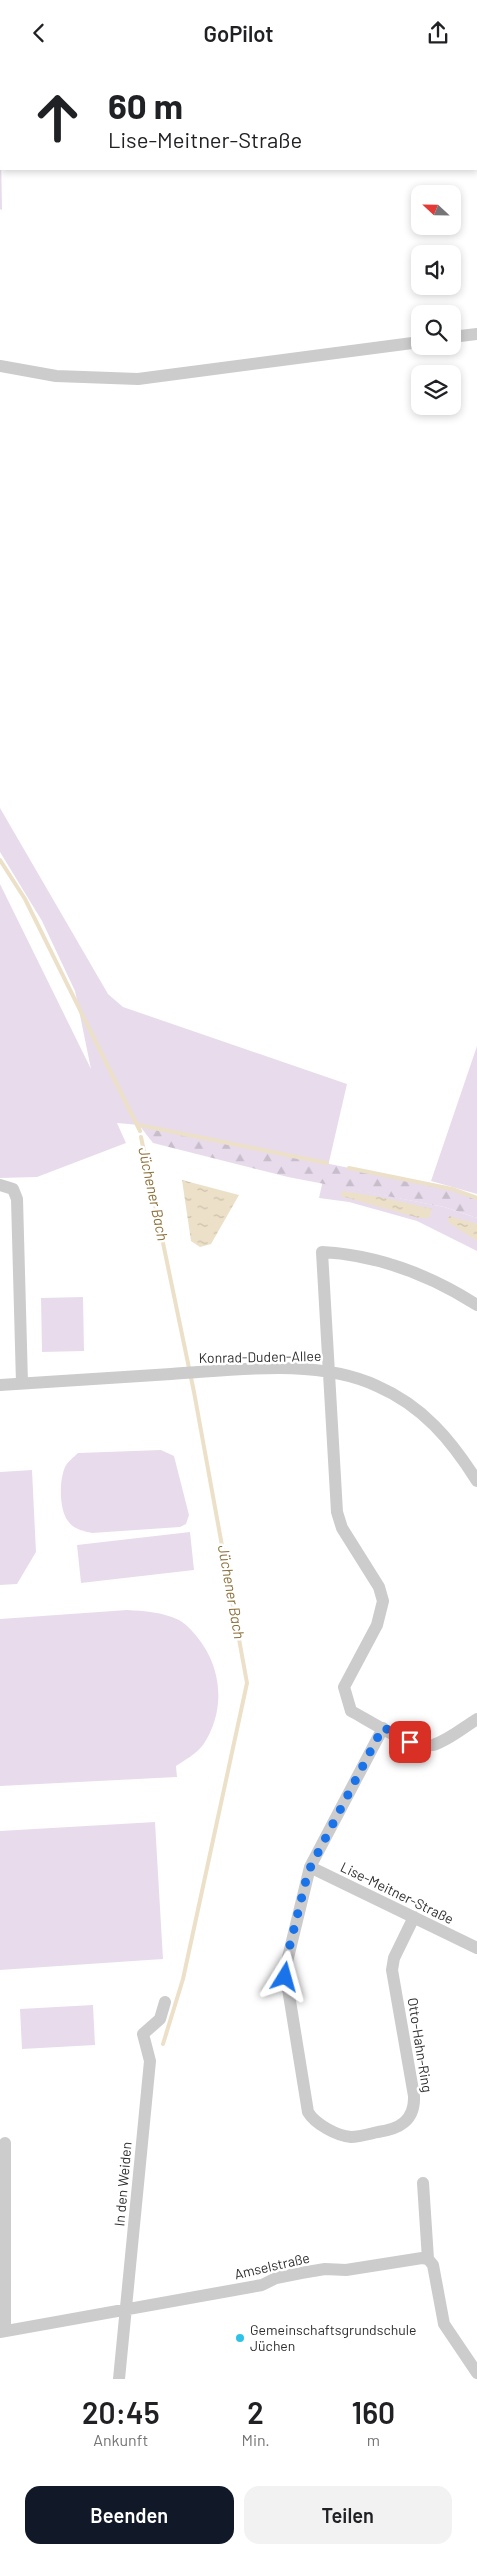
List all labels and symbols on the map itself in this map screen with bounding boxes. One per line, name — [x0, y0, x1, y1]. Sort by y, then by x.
north arrow — [411, 185, 461, 235]
water label: Jüchener Bach — [135, 1145, 173, 1242]
street label: Konrad-Duden-Allee — [198, 1347, 322, 1366]
water label: Jüchener Bach — [215, 1543, 249, 1640]
pin — [389, 1721, 431, 1763]
street label: Lise-Meitner-Straße — [338, 1858, 456, 1927]
position arrow — [258, 1950, 310, 2002]
street label: Otto-Hahn-Ring — [405, 1996, 436, 2094]
street label: In den Weiden — [110, 2141, 135, 2227]
street label: Amselstraße — [233, 2249, 311, 2282]
place label: Gemeinschaftsgrundschule Jüchen — [250, 2321, 417, 2354]
marker: Gemeinschaftsgrundschule Jüchen — [234, 2332, 246, 2344]

